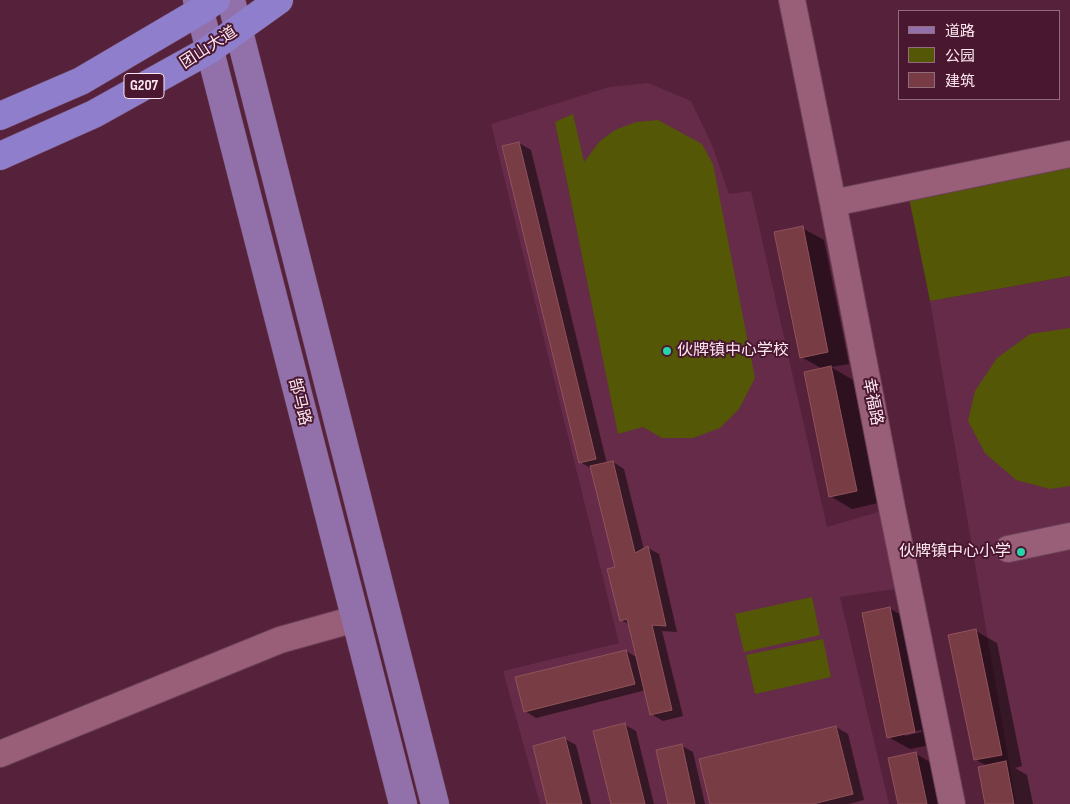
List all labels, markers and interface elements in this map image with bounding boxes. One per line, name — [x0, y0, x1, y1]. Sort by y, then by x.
legend — [898, 10, 1060, 100]
text: 道路 — [945, 22, 975, 41]
street label: 团山大道 — [177, 23, 241, 73]
text: 公园 — [945, 47, 975, 66]
text: 建筑 — [945, 72, 975, 91]
road number: G207 — [124, 74, 164, 98]
place label: 伙牌镇中心学校 — [677, 341, 789, 361]
marker: 伙牌镇中心学校 — [661, 345, 673, 357]
street label: 郜马路 — [284, 376, 314, 428]
street label: 幸福路 — [858, 377, 886, 427]
place label: 伙牌镇中心小学 — [899, 542, 1011, 562]
marker: 伙牌镇中心小学 — [1015, 546, 1027, 558]

